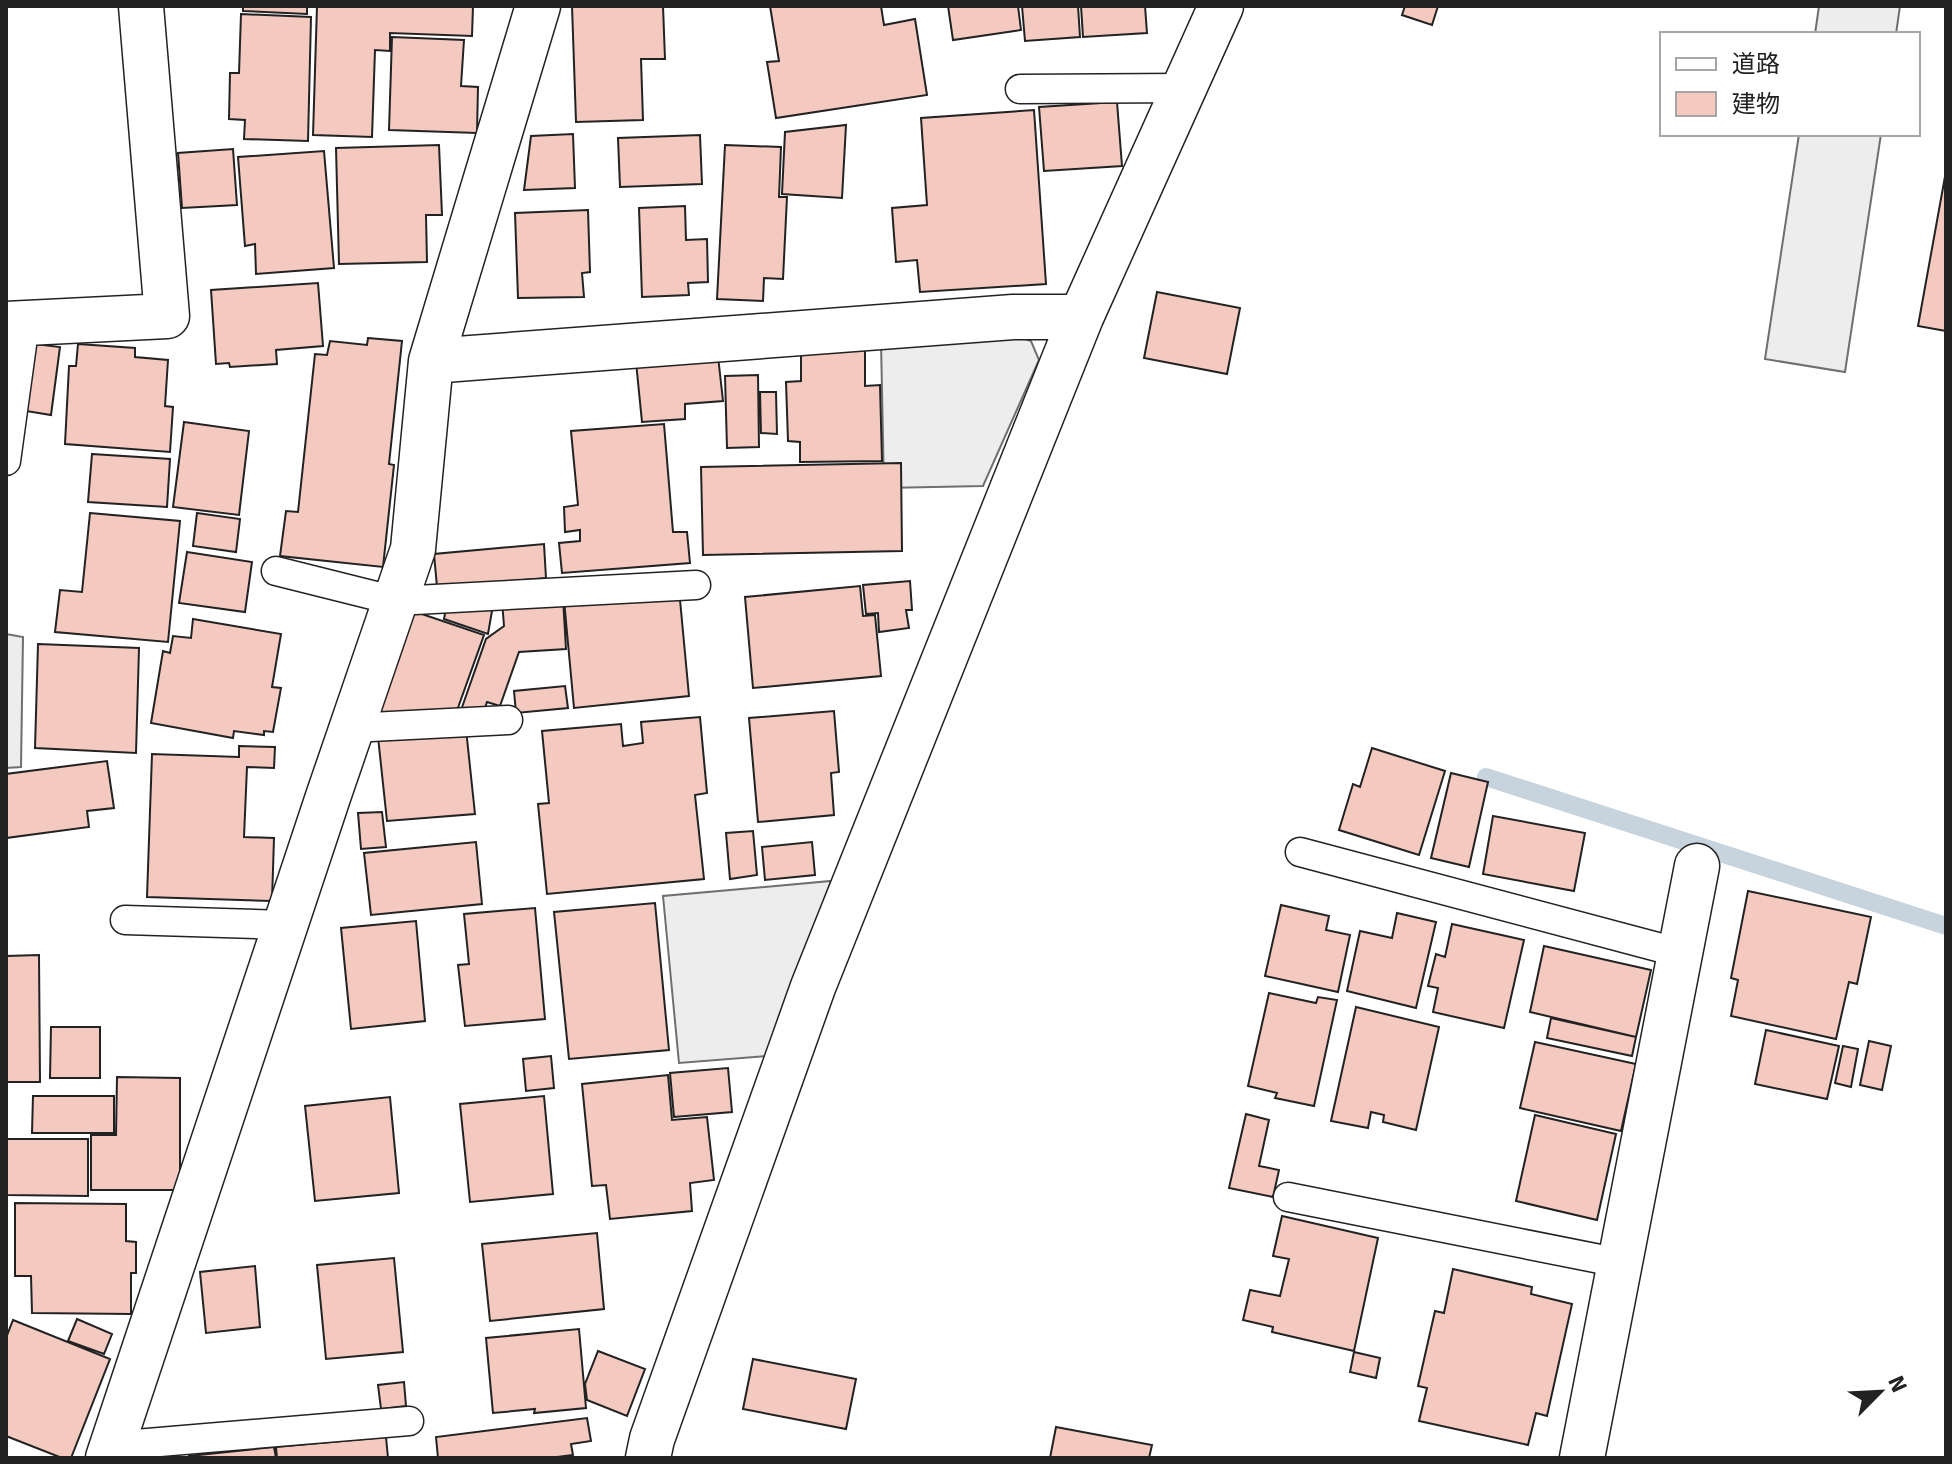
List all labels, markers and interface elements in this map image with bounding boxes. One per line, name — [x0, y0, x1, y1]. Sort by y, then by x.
legend — [1660, 32, 1920, 136]
text: 道路 — [1732, 49, 1780, 79]
text: 建物 — [1732, 89, 1780, 119]
north arrow — [1840, 1352, 1920, 1432]
text: N — [1882, 1372, 1913, 1397]

